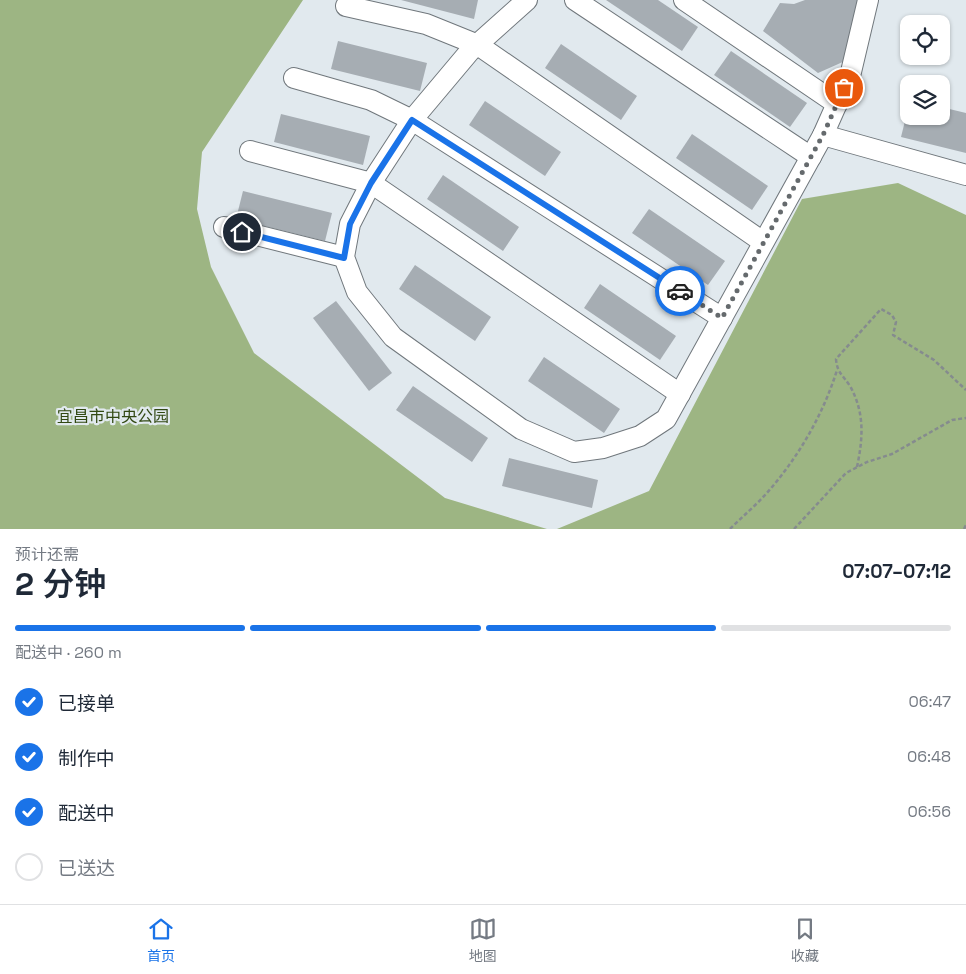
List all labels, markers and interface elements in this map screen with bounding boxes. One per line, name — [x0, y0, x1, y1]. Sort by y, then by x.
map controls — [900, 15, 950, 125]
button: locate — [900, 15, 950, 65]
pin — [823, 67, 865, 109]
icon: bag — [830, 74, 858, 102]
button: layers — [900, 75, 950, 125]
pin — [221, 211, 263, 253]
icon: home — [228, 218, 256, 246]
courier — [655, 266, 705, 316]
icon: car — [666, 277, 694, 305]
park label: 宜昌市中央公园 — [57, 406, 169, 427]
text: 预计还需 — [15, 544, 79, 565]
text: 07:07–07:12 — [842, 559, 951, 584]
text: 2 分钟 — [15, 564, 106, 604]
text: 配送中 · 260 m — [15, 642, 122, 663]
icon: check — [15, 688, 43, 716]
text: 已接单 — [58, 691, 115, 716]
text: 06:47 — [908, 691, 951, 712]
icon: check — [15, 743, 43, 771]
text: 制作中 — [58, 746, 115, 771]
text: 06:48 — [907, 746, 951, 767]
icon: check — [15, 798, 43, 826]
text: 配送中 — [58, 801, 115, 826]
text: 06:56 — [908, 801, 951, 822]
text: 已送达 — [58, 856, 115, 881]
tab: 首页 — [147, 915, 175, 965]
tab: 地图 — [469, 915, 497, 965]
tab: 收藏 — [791, 915, 819, 965]

